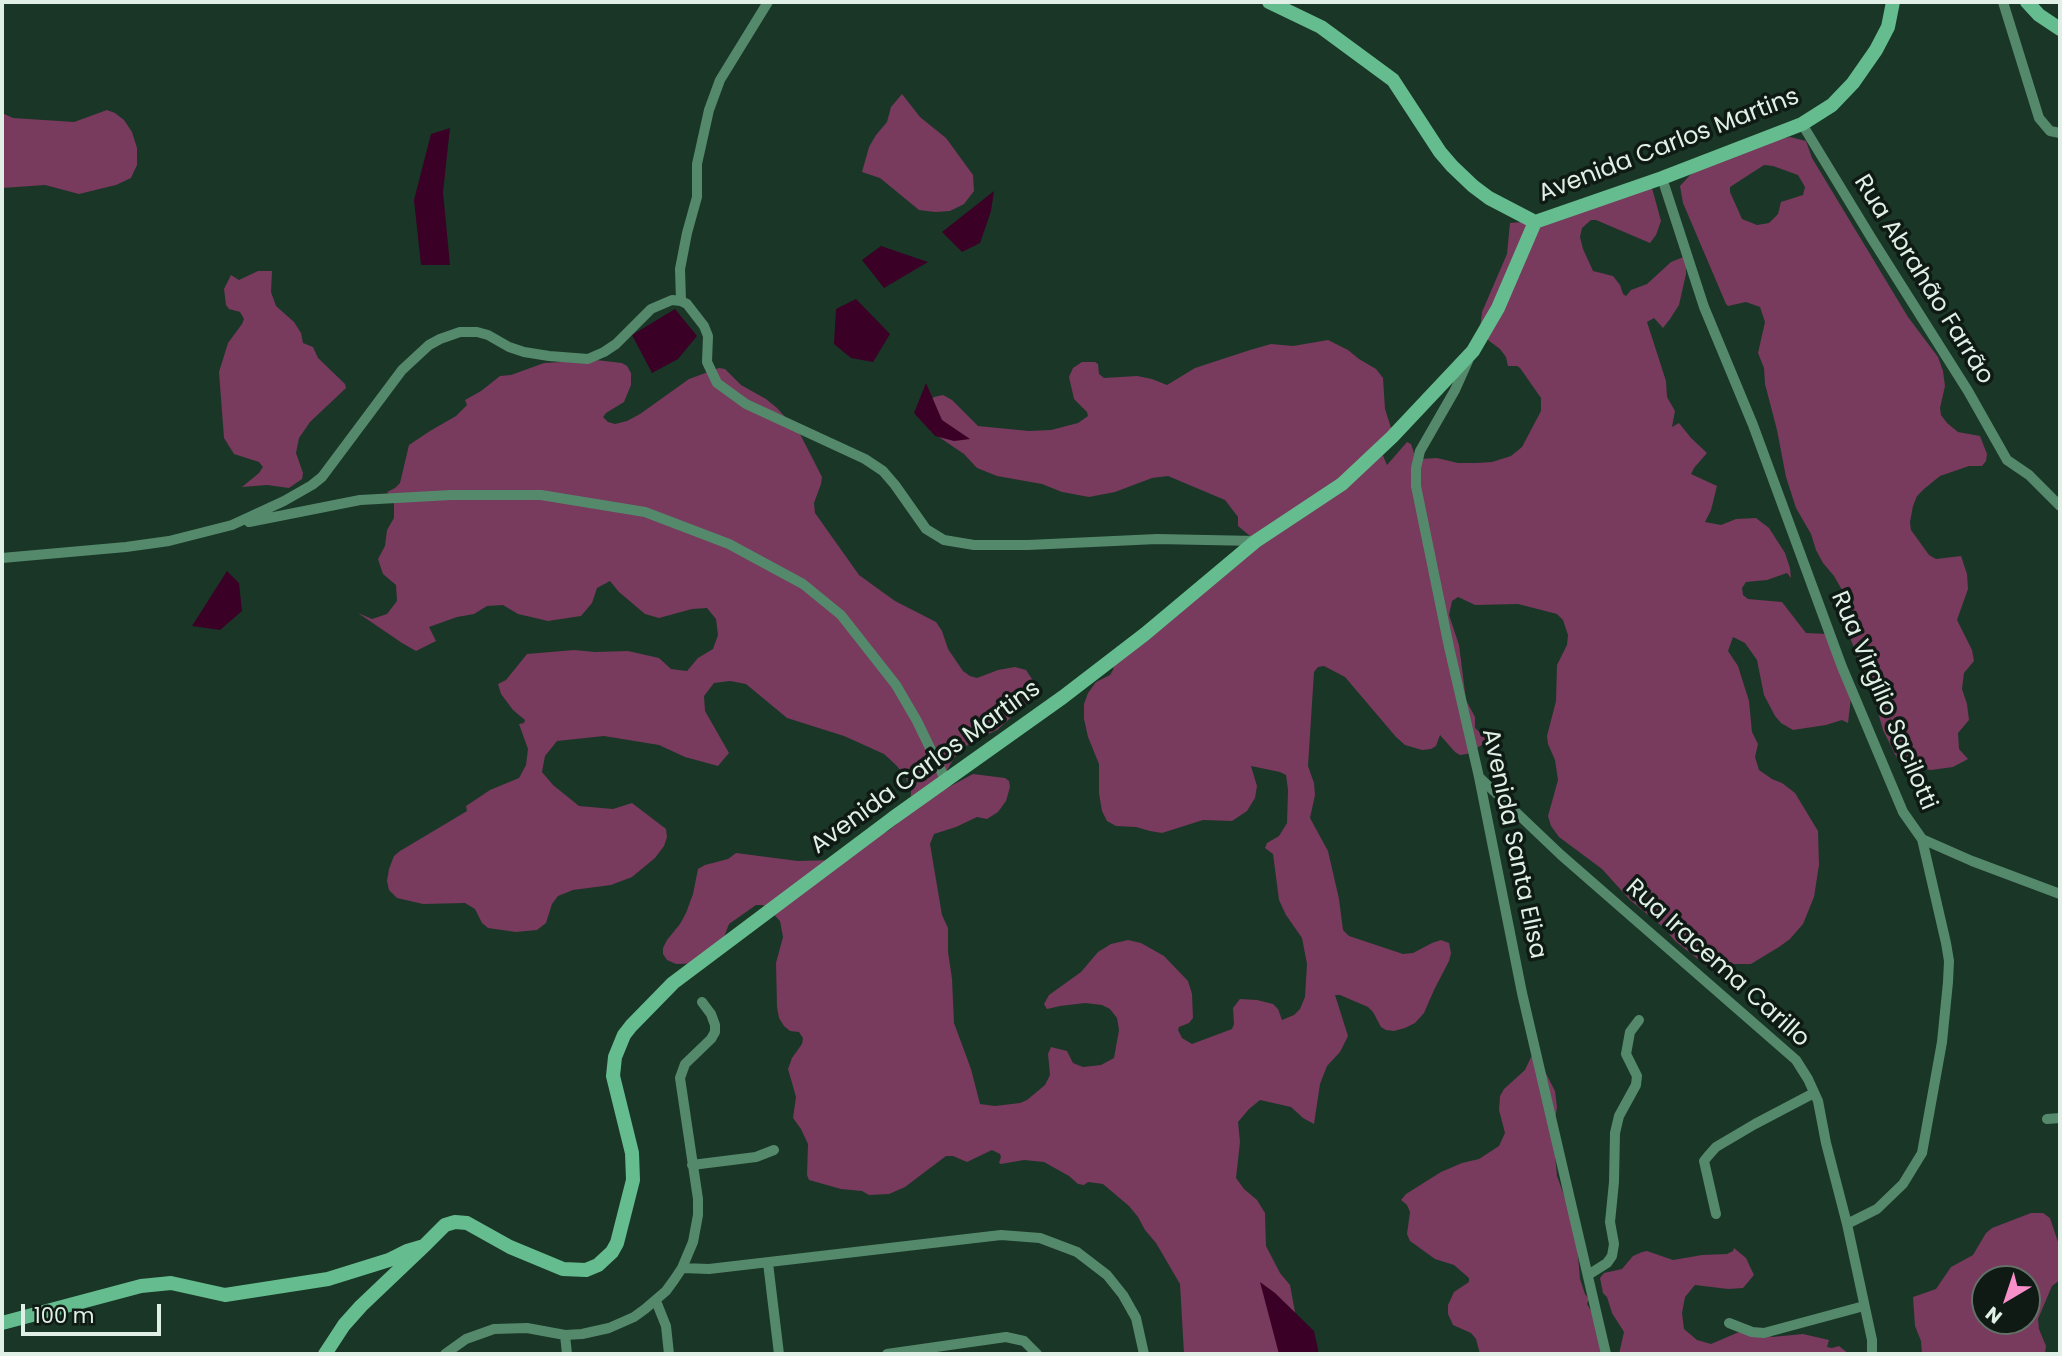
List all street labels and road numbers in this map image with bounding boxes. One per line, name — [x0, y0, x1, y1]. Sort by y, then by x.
street label: Avenida Carlos Martins — [1535, 83, 1803, 209]
street label: Rua Abrahão Farrão — [1847, 170, 1999, 390]
street label: Rua Virgílio Sacilotti — [1824, 587, 1942, 815]
street label: Avenida Carlos Martins — [806, 675, 1046, 861]
street label: Avenida Santa Elisa — [1475, 726, 1551, 962]
street label: Rua Iracema Carillo — [1619, 874, 1815, 1054]

